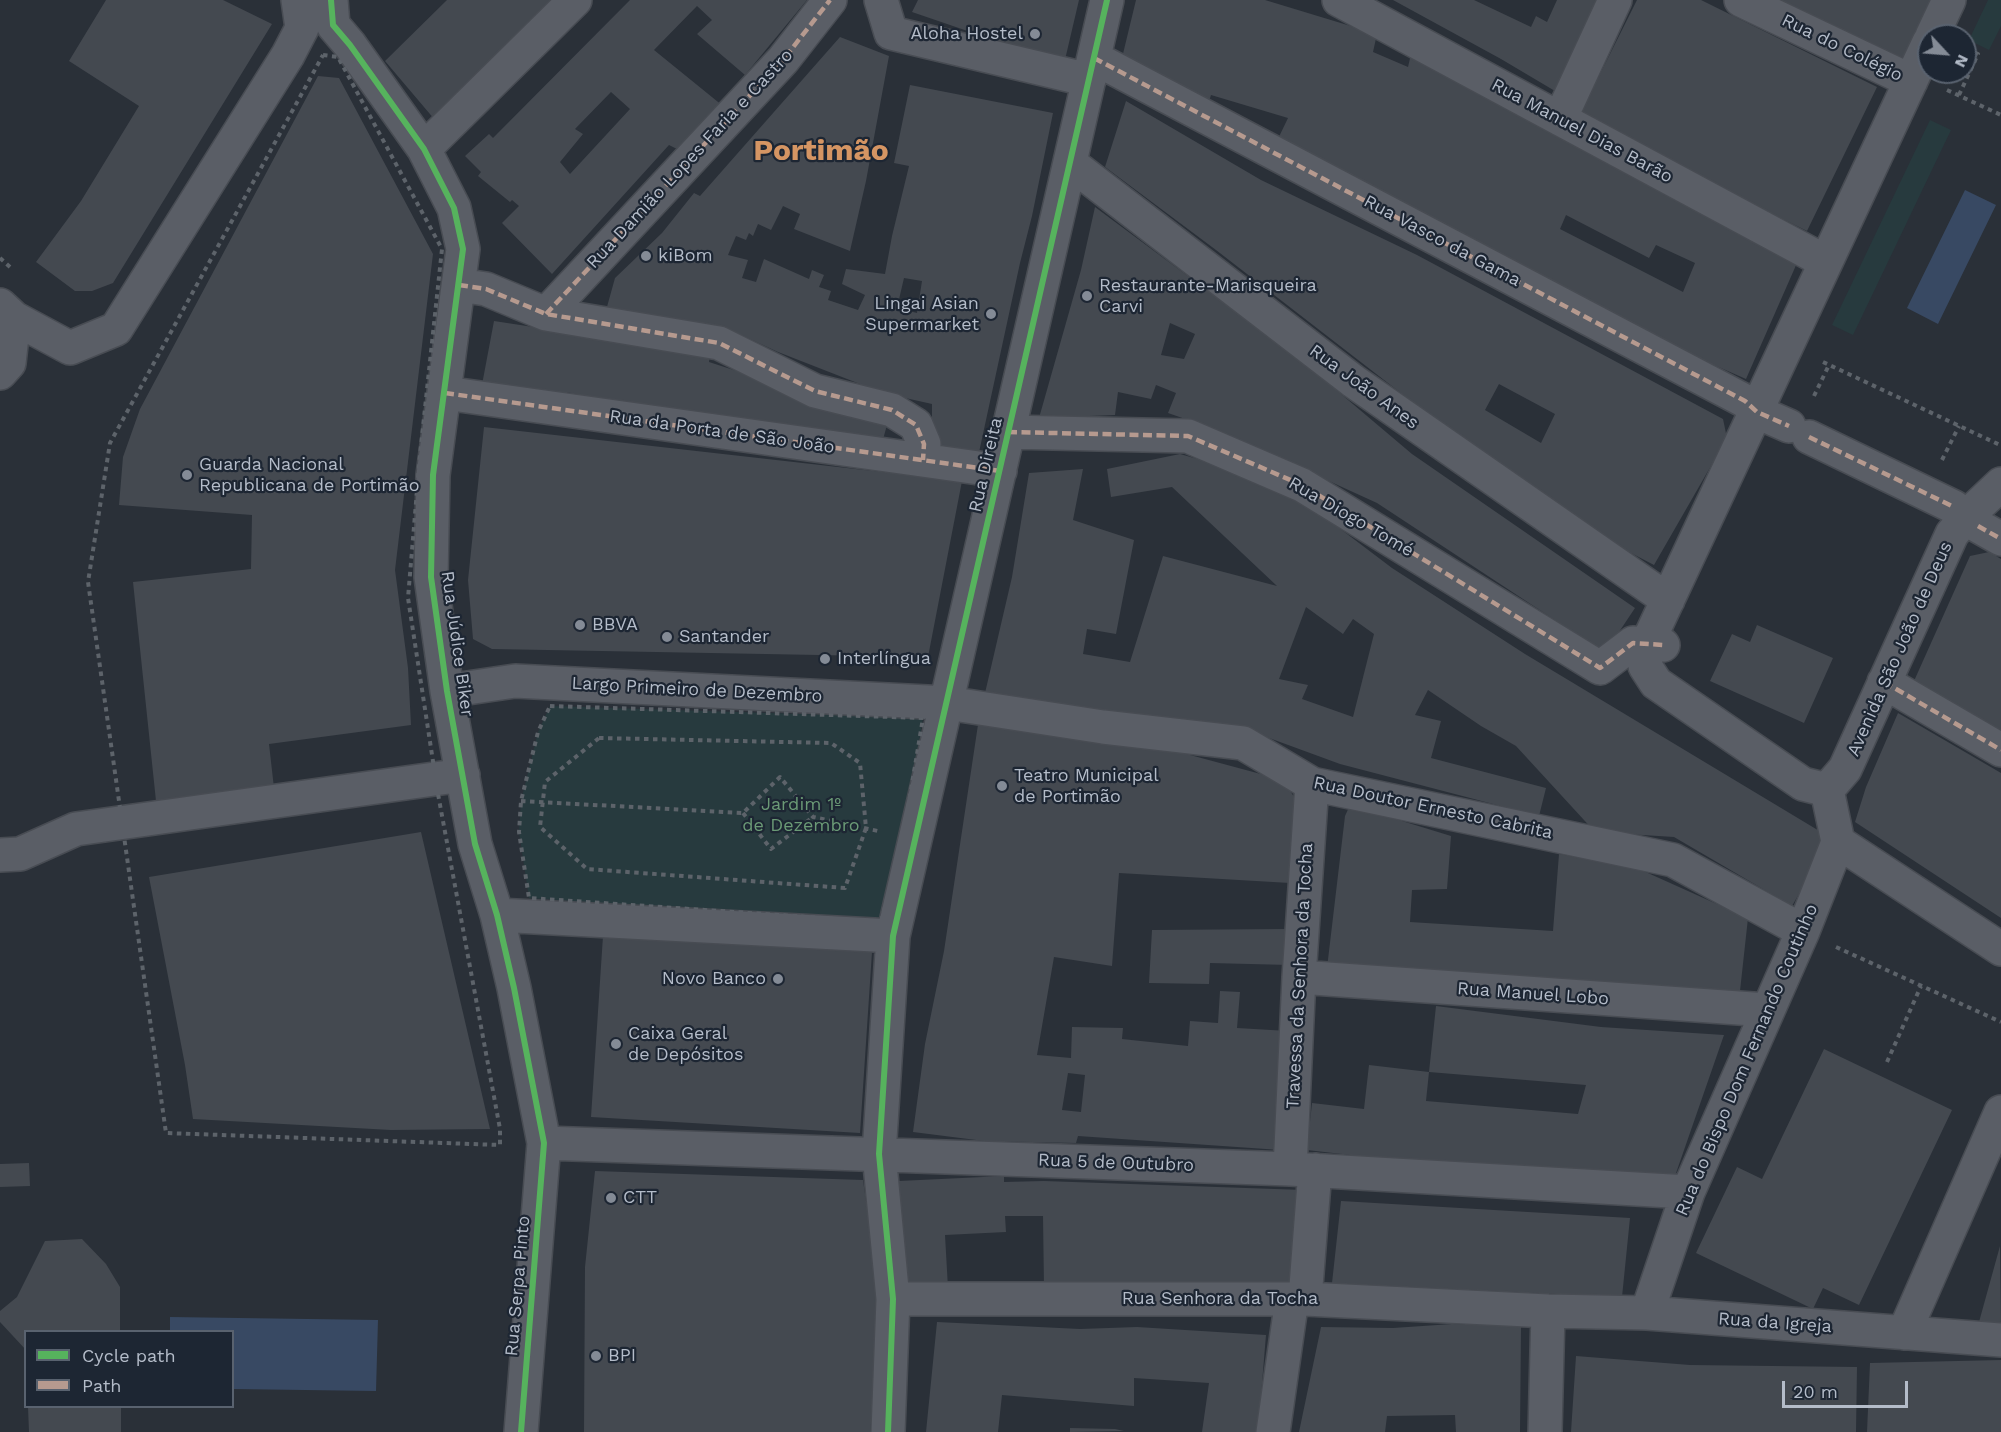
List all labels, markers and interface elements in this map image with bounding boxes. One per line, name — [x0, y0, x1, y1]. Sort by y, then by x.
street label: Rua do Colégio — [1778, 9, 1906, 87]
place label: Aloha Hostel — [911, 23, 1023, 45]
north arrow — [1917, 24, 1977, 84]
marker: Aloha Hostel — [1028, 27, 1042, 41]
street label: Rua Damião Lopes Faria e Castro — [582, 45, 798, 273]
text: N — [1951, 52, 1973, 71]
street label: Rua Manuel Dias Barão — [1488, 74, 1676, 188]
district label: Portimão — [753, 133, 889, 169]
street label: Rua Vasco da Gama — [1360, 190, 1524, 292]
place label: kiBom — [658, 245, 713, 267]
marker: kiBom — [639, 249, 653, 263]
place label: Restaurante-Marisqueira Carvi — [1099, 275, 1317, 318]
marker: Restaurante-Marisqueira Carvi — [1080, 289, 1094, 303]
place label: Lingai Asian Supermarket — [865, 293, 979, 336]
marker: Lingai Asian Supermarket — [984, 307, 998, 321]
street label: Rua João Anes — [1305, 340, 1423, 434]
street label: Rua da Porta de São João — [608, 405, 836, 459]
street label: Rua Direita — [965, 415, 1007, 515]
place label: Guarda Nacional Republicana de Portimão — [199, 454, 419, 496]
marker: Guarda Nacional Republicana de Portimão — [180, 468, 194, 482]
street label: Rua Diogo Tomé — [1284, 472, 1418, 562]
street label: Avenida São João de Deus — [1843, 538, 1957, 760]
street label: Rua Júdice Biker — [436, 570, 478, 718]
place label: BBVA — [592, 614, 638, 636]
marker: BBVA — [573, 618, 587, 632]
place label: Santander — [679, 626, 769, 648]
marker: Santander — [660, 630, 674, 644]
place label: Interlíngua — [837, 648, 931, 670]
marker: Interlíngua — [818, 652, 832, 666]
street label: Largo Primeiro de Dezembro — [571, 673, 823, 707]
place label: Teatro Municipal de Portimão — [1014, 765, 1159, 808]
street label: Rua Doutor Ernesto Cabrita — [1311, 772, 1555, 844]
marker: Teatro Municipal de Portimão — [995, 779, 1009, 793]
park label: Jardim 1º de Dezembro — [742, 794, 860, 836]
street label: Travessa da Senhora da Tocha — [1282, 842, 1318, 1110]
street label: Rua do Bispo Dom Fernando Coutinho — [1671, 901, 1823, 1219]
place label: Novo Banco — [662, 968, 766, 990]
marker: Novo Banco — [771, 972, 785, 986]
street label: Rua Manuel Lobo — [1456, 978, 1610, 1010]
place label: Caixa Geral de Depósitos — [628, 1023, 743, 1066]
marker: Caixa Geral de Depósitos — [609, 1037, 623, 1051]
street label: Rua 5 de Outubro — [1038, 1149, 1194, 1177]
place label: CTT — [623, 1187, 657, 1209]
marker: CTT — [604, 1191, 618, 1205]
street label: Rua Serpa Pinto — [501, 1215, 535, 1357]
street label: Rua Senhora da Tocha — [1122, 1288, 1318, 1310]
street label: Rua da Igreja — [1717, 1308, 1833, 1338]
legend — [24, 1330, 234, 1408]
text: Cycle path — [82, 1345, 176, 1366]
place label: BPI — [608, 1345, 636, 1367]
marker: BPI — [589, 1349, 603, 1363]
scale bar — [1785, 1369, 1911, 1407]
text: Path — [82, 1375, 122, 1396]
text: 20 m — [1793, 1381, 1838, 1402]

